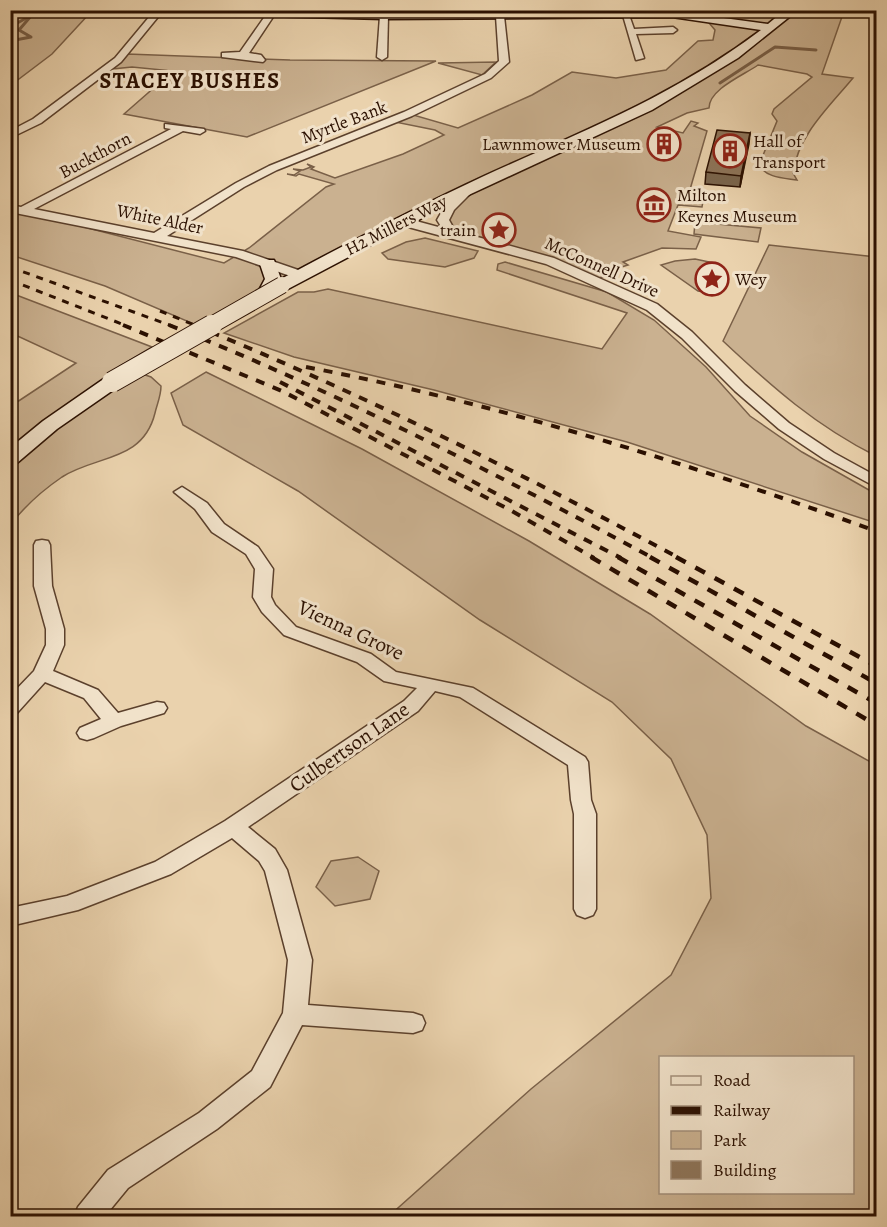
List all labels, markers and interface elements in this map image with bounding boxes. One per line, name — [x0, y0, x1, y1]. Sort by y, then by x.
district label: STACEY BUSHES — [99, 66, 281, 96]
street label: Myrtle Bank — [298, 95, 390, 149]
street label: Buckthorn — [55, 126, 135, 184]
building icon: Lawnmower Museum — [646, 126, 682, 162]
place label: Hall of Transport — [753, 129, 826, 174]
place label: Lawnmower Museum — [482, 132, 641, 156]
building icon: Hall of Transport — [712, 133, 748, 169]
place label: Milton Keynes Museum — [677, 183, 797, 228]
museum icon: Milton Keynes Museum — [636, 187, 672, 223]
street label: H2 Millers Way — [341, 188, 452, 261]
street label: White Alder — [113, 198, 206, 240]
place icon: train — [481, 212, 517, 248]
place label: train — [440, 218, 476, 242]
street label: McConnell Drive — [541, 231, 663, 303]
place icon: Wey — [694, 261, 730, 297]
place label: Wey — [734, 267, 767, 291]
street label: Vienna Grove — [292, 593, 409, 667]
street label: Culbertson Lane — [283, 695, 415, 799]
legend — [659, 1056, 854, 1194]
text: Road — [713, 1068, 751, 1092]
text: Railway — [713, 1098, 771, 1122]
text: Park — [713, 1128, 747, 1152]
text: Building — [713, 1158, 777, 1182]

